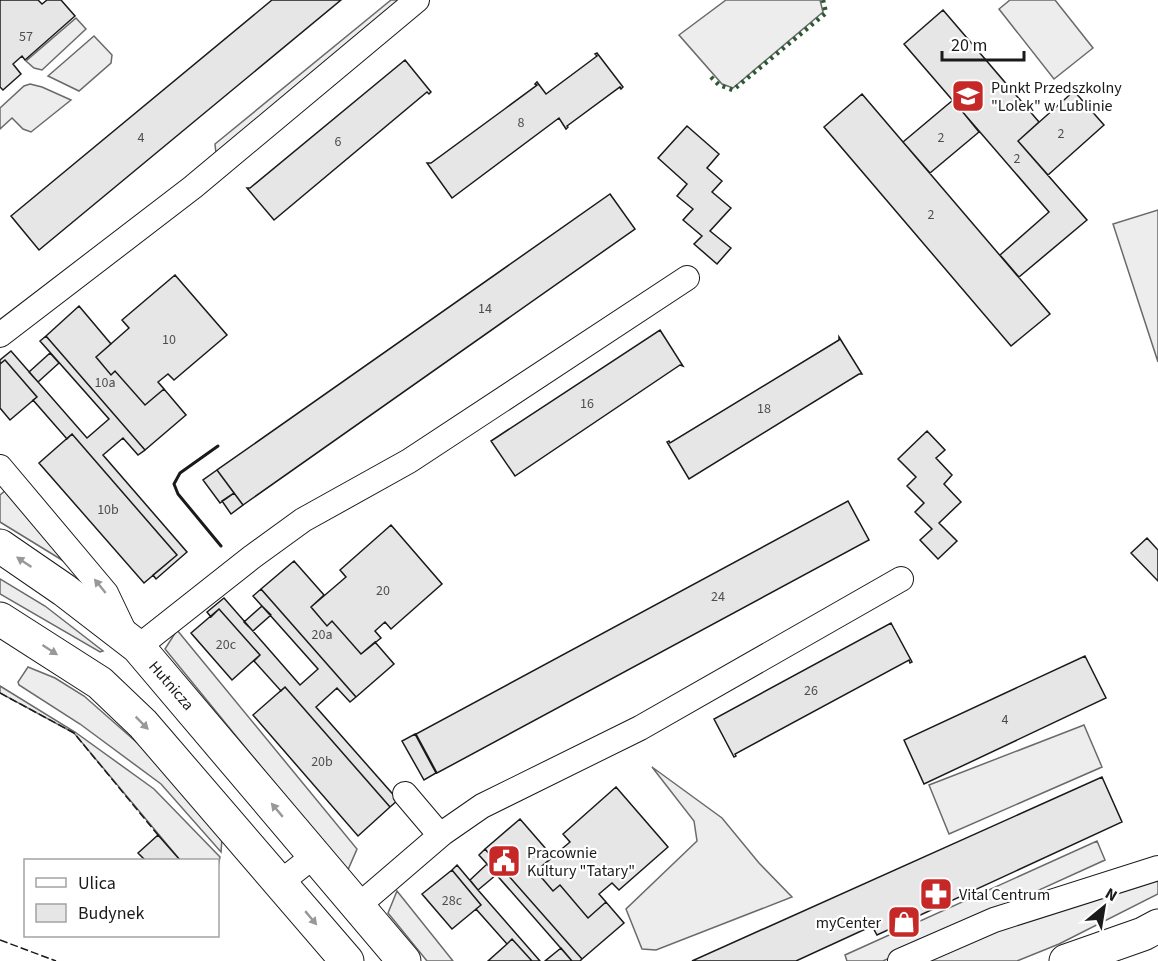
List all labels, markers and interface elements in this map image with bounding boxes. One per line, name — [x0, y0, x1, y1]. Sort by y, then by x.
scale bar — [942, 24, 1024, 62]
house number: 57 — [19, 27, 33, 47]
text: 20 m — [951, 33, 987, 58]
place label: Punkt Przedszkolny "Lolek" w Lublinie — [991, 77, 1122, 117]
school or university icon: Punkt Przedszkolny "Lolek" w Lublinie — [950, 78, 986, 114]
house number: 8 — [518, 113, 525, 133]
house number: 2 — [1058, 124, 1065, 144]
house number: 4 — [138, 128, 145, 148]
house number: 2 — [938, 128, 945, 148]
house number: 6 — [335, 132, 342, 152]
house number: 2 — [1014, 149, 1021, 169]
house number: 2 — [928, 205, 935, 225]
house number: 14 — [478, 299, 492, 319]
house number: 10 — [162, 330, 176, 350]
house number: 10a — [95, 373, 115, 393]
house number: 16 — [580, 394, 594, 414]
house number: 18 — [757, 399, 771, 419]
house number: 10b — [97, 500, 119, 520]
one-way arrow — [17, 556, 33, 568]
one-way arrow — [93, 578, 106, 594]
house number: 20 — [376, 581, 390, 601]
house number: 24 — [711, 587, 725, 607]
house number: 20a — [312, 625, 332, 645]
house number: 20c — [216, 635, 237, 655]
one-way arrow — [41, 645, 58, 656]
street label: Hutnicza — [144, 656, 199, 715]
house number: 26 — [804, 681, 818, 701]
house number: 4 — [1002, 710, 1009, 730]
one-way arrow — [135, 716, 149, 730]
house number: 20b — [311, 752, 333, 772]
one-way arrow — [271, 802, 284, 818]
place label: Pracownie Kultury "Tatary" — [527, 842, 635, 882]
public building icon: Pracownie Kultury "Tatary" — [486, 843, 522, 879]
legend — [24, 859, 219, 937]
text: Ulica — [78, 871, 116, 896]
pharmacy icon: Vital Centrum — [918, 876, 954, 912]
north arrow — [1074, 877, 1134, 937]
text: N — [1101, 883, 1121, 907]
place label: Vital Centrum — [959, 884, 1050, 906]
house number: 28c — [442, 891, 463, 911]
text: Budynek — [78, 901, 145, 926]
shop icon: myCenter — [886, 904, 922, 940]
one-way arrow — [304, 910, 317, 925]
place label: myCenter — [816, 912, 881, 934]

